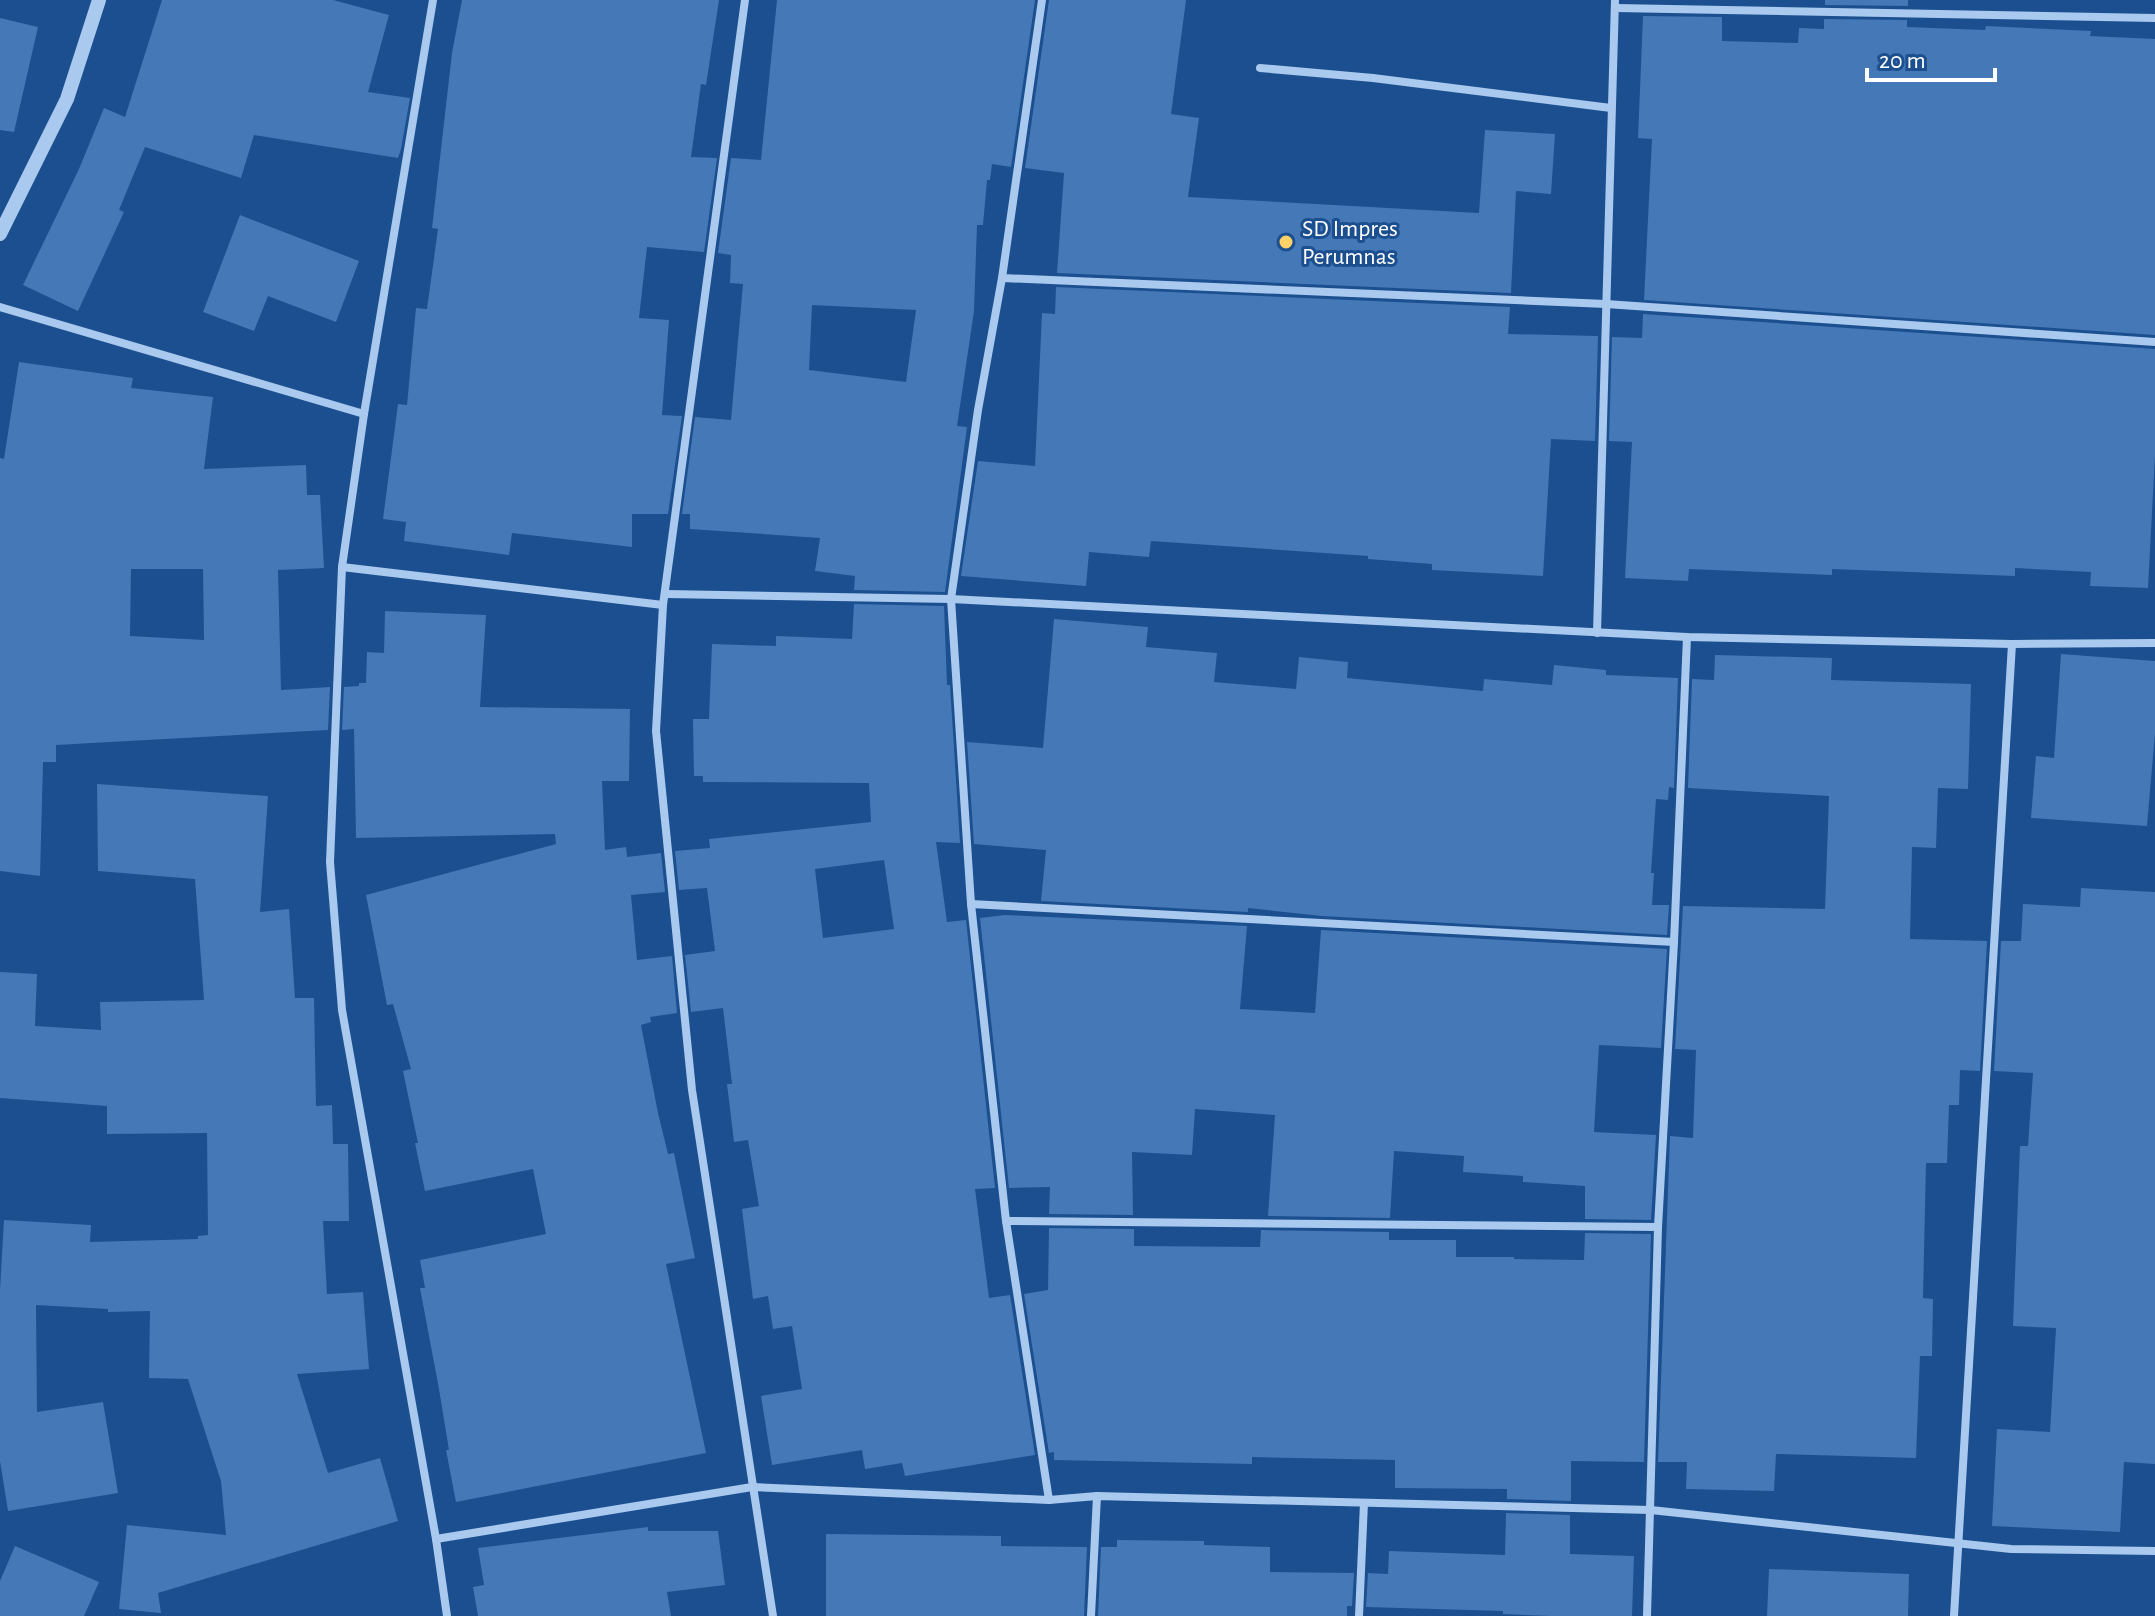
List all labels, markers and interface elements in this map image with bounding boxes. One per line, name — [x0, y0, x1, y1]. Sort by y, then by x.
scale bar — [1867, 32, 1995, 82]
text: 20 m — [1879, 49, 1926, 73]
place label: SD Impres Perumnas — [1302, 217, 1398, 269]
marker: SD Impres Perumnas — [1277, 233, 1295, 251]

